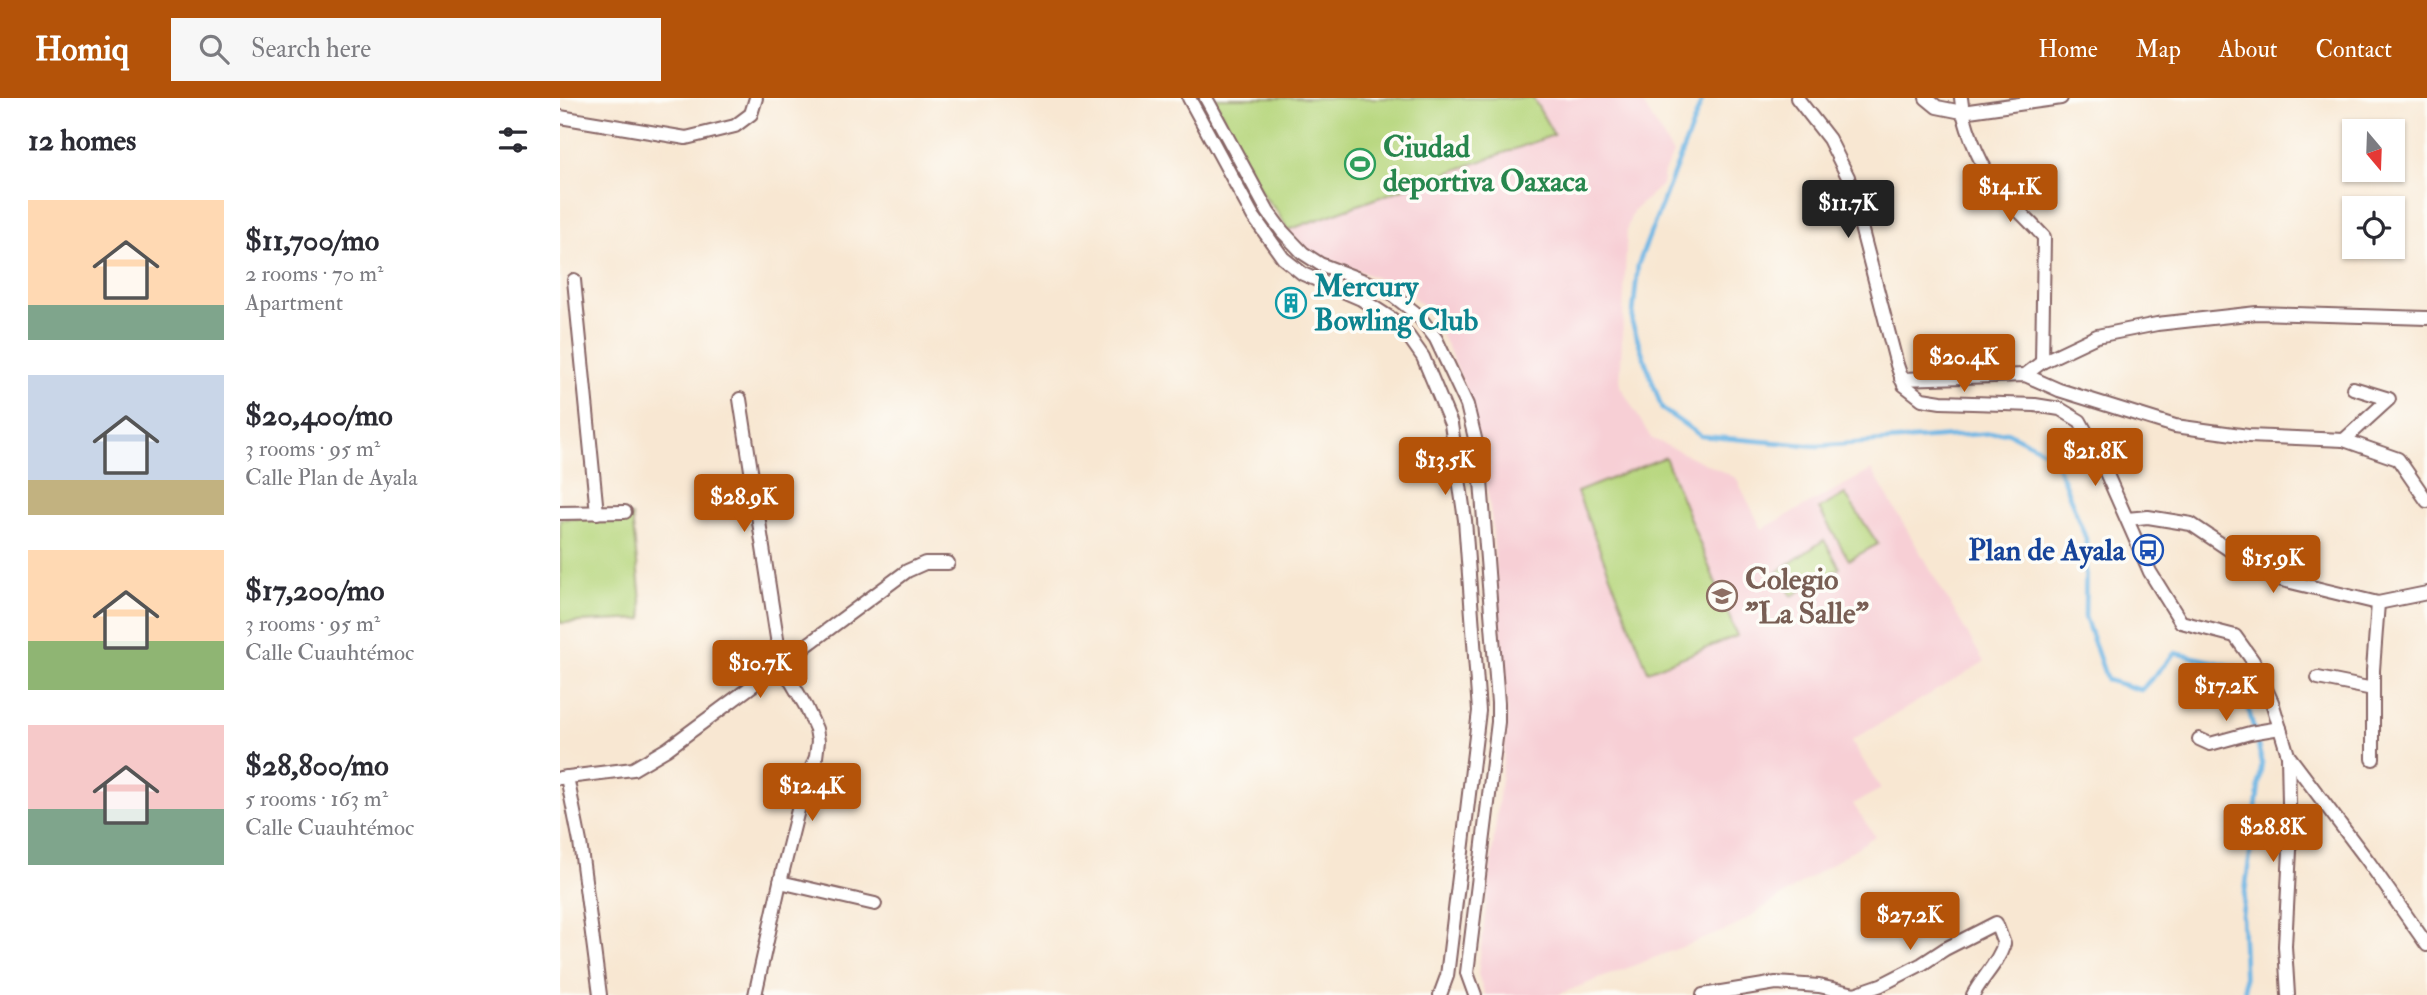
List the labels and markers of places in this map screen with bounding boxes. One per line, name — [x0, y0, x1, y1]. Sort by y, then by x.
place label: Ciudad deportiva Oaxaca — [1383, 129, 1589, 200]
sports icon: Ciudad deportiva Oaxaca — [1343, 147, 1377, 181]
pin: $14.1K — [1953, 164, 2067, 224]
pin: $11.7K — [1791, 180, 1905, 240]
place label: Mercury Bowling Club — [1313, 268, 1478, 339]
building icon: Mercury Bowling Club — [1274, 286, 1308, 320]
pin: $20.4K — [1907, 334, 2021, 394]
pin: $21.8K — [2038, 428, 2152, 488]
pin: $13.5K — [1388, 438, 1502, 497]
pin: $28.9K — [687, 474, 801, 534]
place label: Plan de Ayala — [1968, 532, 2127, 569]
bus stop icon: Plan de Ayala — [2131, 533, 2165, 567]
pin: $15.9K — [2216, 536, 2330, 595]
place label: Colegio "La Salle" — [1745, 561, 1869, 632]
school or university icon: Colegio "La Salle" — [1705, 579, 1739, 613]
pin: $10.7K — [703, 640, 817, 700]
pin: $17.2K — [2169, 664, 2283, 723]
pin: $12.4K — [755, 764, 869, 823]
pin: $28.8K — [2216, 804, 2330, 864]
pin: $27.2K — [1853, 892, 1967, 952]

